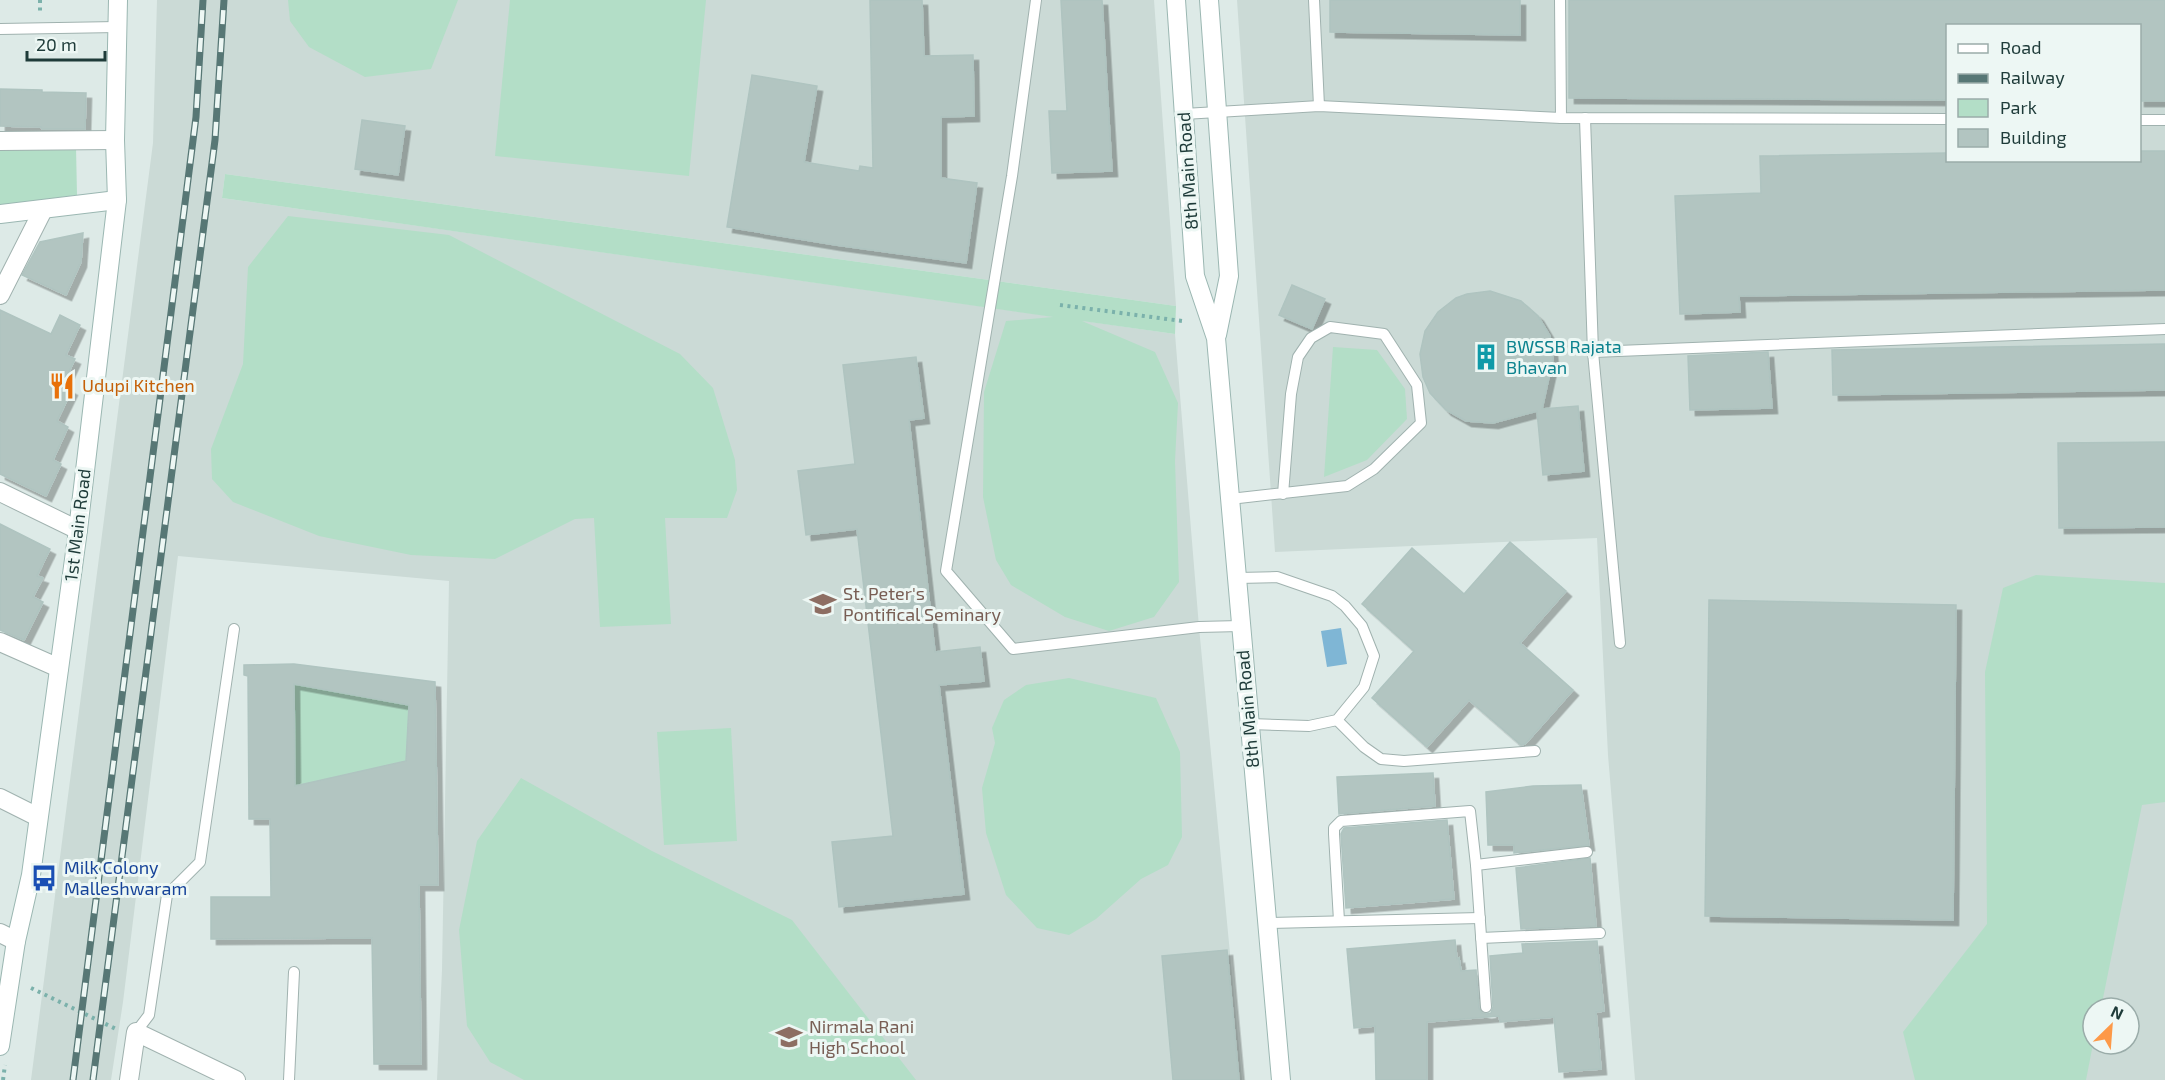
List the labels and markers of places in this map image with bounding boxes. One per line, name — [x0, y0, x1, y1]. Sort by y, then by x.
place label: BWSSB Rajata Bhavan — [1506, 335, 1622, 378]
building icon: BWSSB Rajata Bhavan — [1471, 342, 1501, 372]
restaurant icon: Udupi Kitchen — [47, 371, 77, 401]
place label: Udupi Kitchen — [82, 374, 195, 396]
place label: St. Peter's Pontifical Seminary — [843, 582, 1002, 625]
school or university icon: St. Peter's Pontifical Seminary — [808, 589, 838, 619]
place label: Milk Colony Malleshwaram — [64, 856, 187, 899]
bus stop icon: Milk Colony Malleshwaram — [29, 863, 59, 893]
place label: Nirmala Rani High School — [809, 1015, 914, 1058]
school or university icon: Nirmala Rani High School — [774, 1022, 804, 1052]

